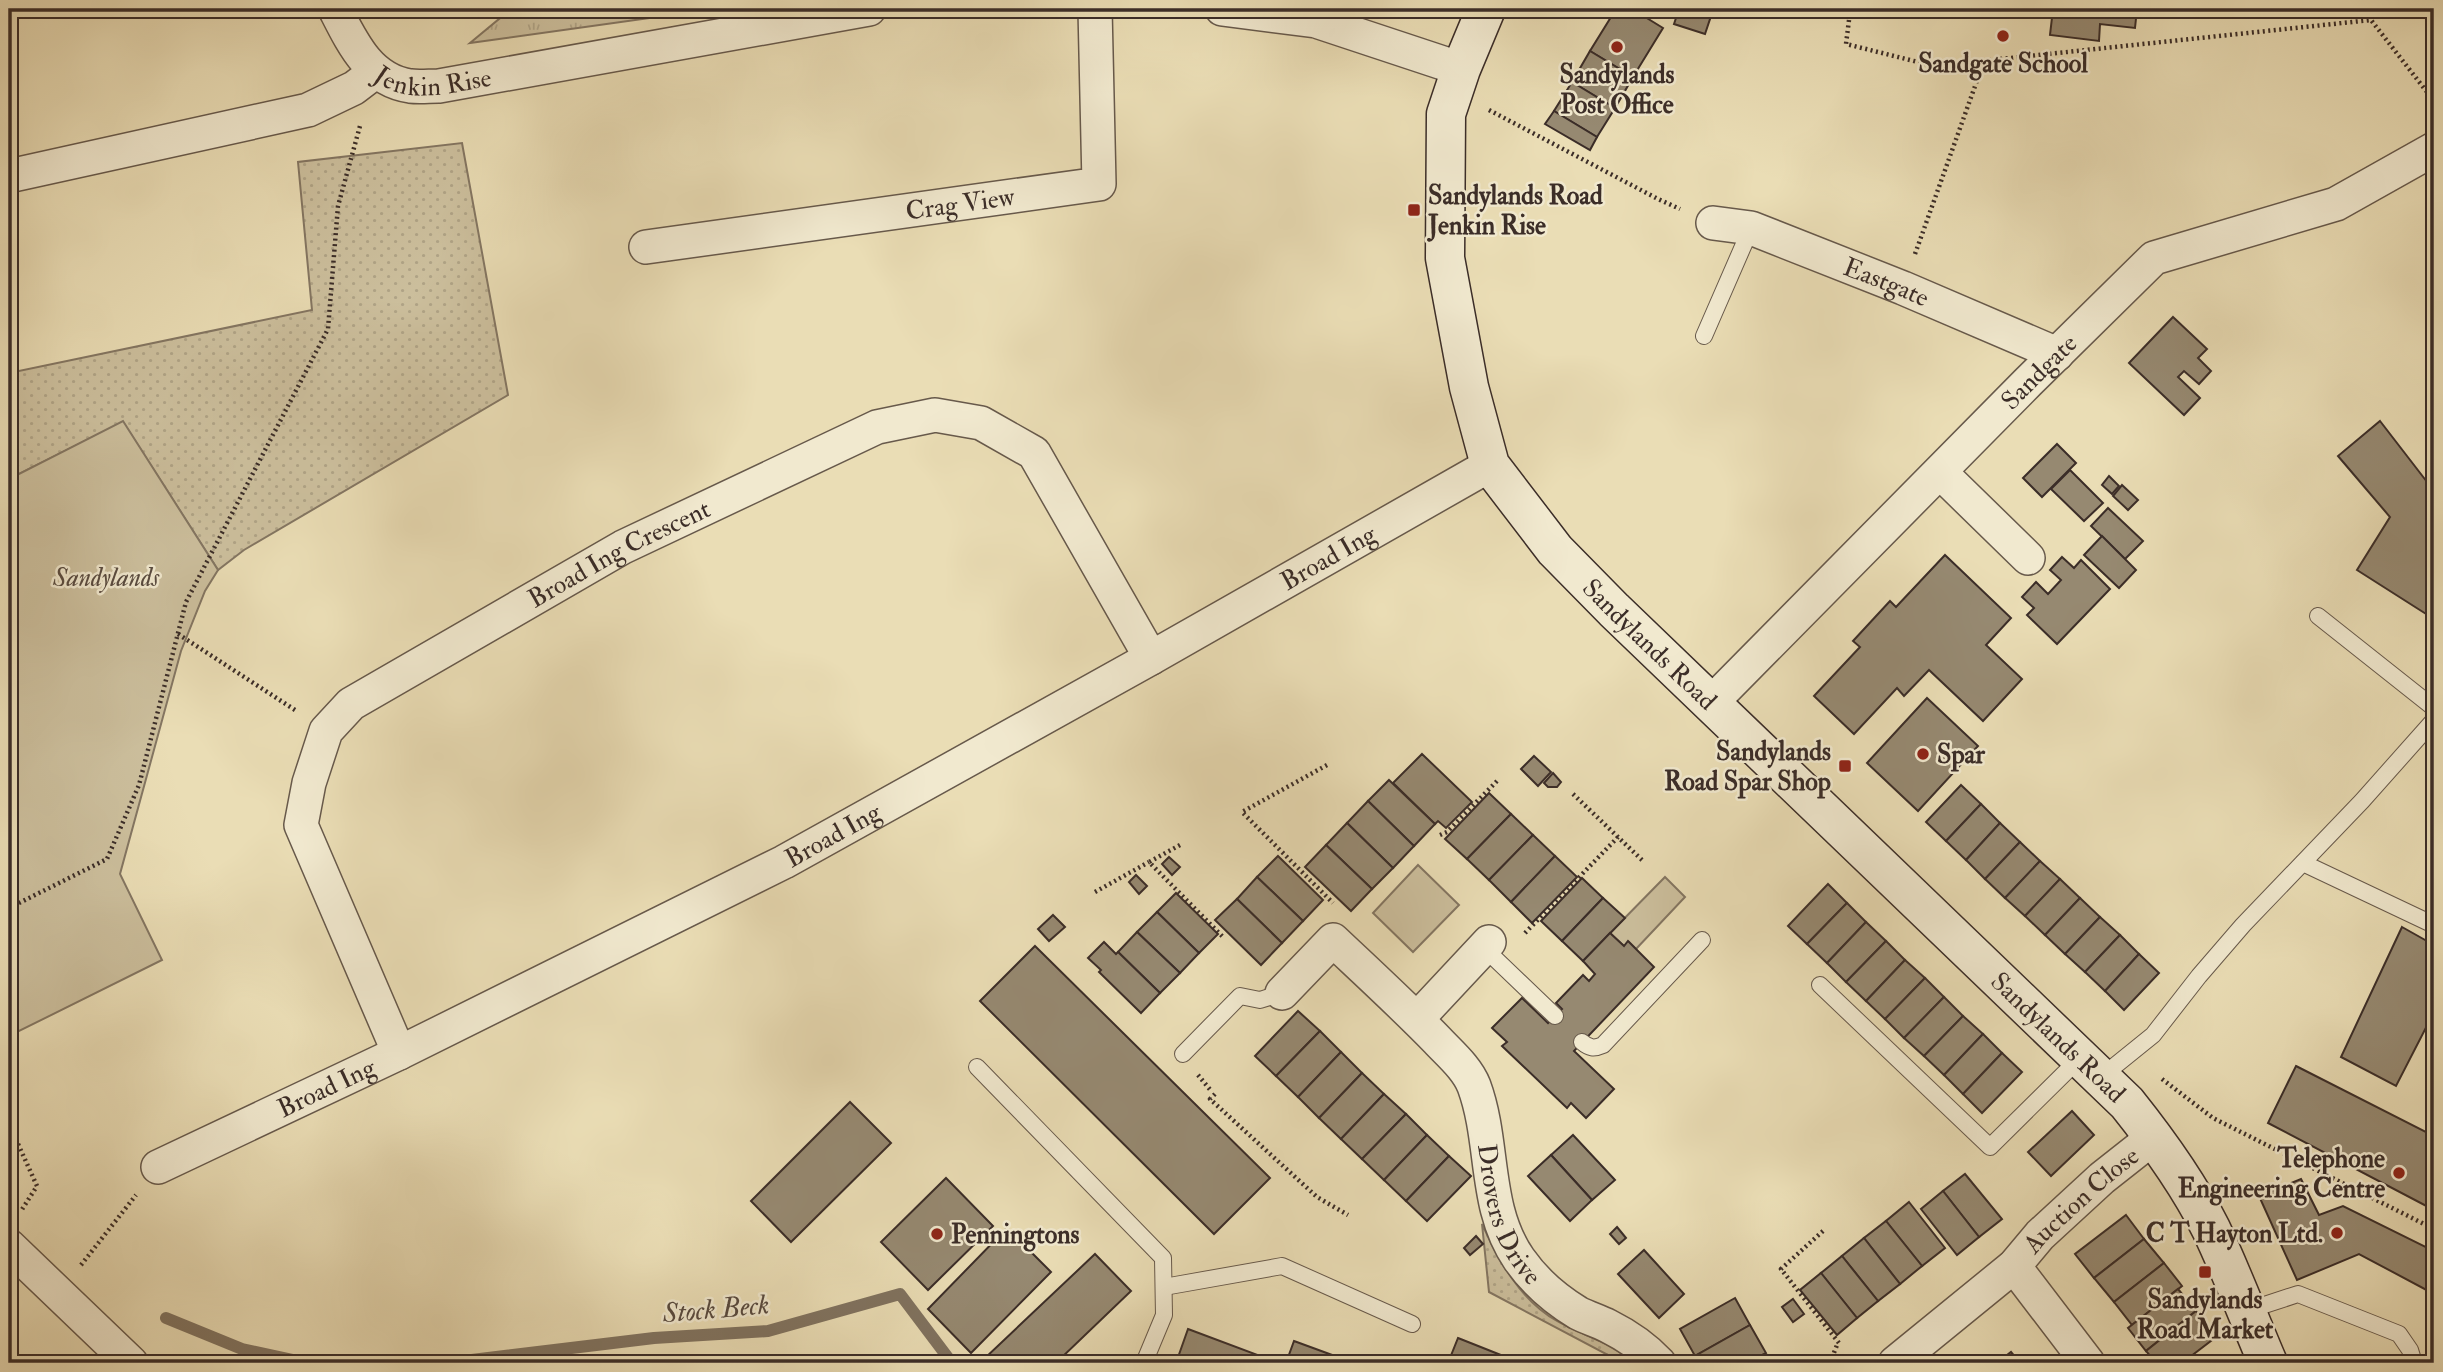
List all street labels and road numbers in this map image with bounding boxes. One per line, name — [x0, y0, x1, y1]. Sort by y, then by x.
street label: Jenkin Rise — [367, 59, 494, 104]
street label: Crag View — [904, 181, 1017, 228]
street label: Eastgate — [1839, 251, 1934, 314]
street label: Sandgate — [1995, 328, 2084, 417]
street label: Broad Ing Crescent — [523, 493, 715, 615]
street label: Broad Ing — [1275, 518, 1383, 598]
street label: Sandylands Road — [1575, 572, 1723, 717]
street label: Broad Ing — [780, 796, 888, 875]
street label: Sandylands Road — [1984, 966, 2132, 1110]
street label: Broad Ing — [272, 1051, 382, 1125]
street label: Auction Close — [2016, 1140, 2146, 1261]
street label: Drovers Drive — [1470, 1142, 1548, 1292]

